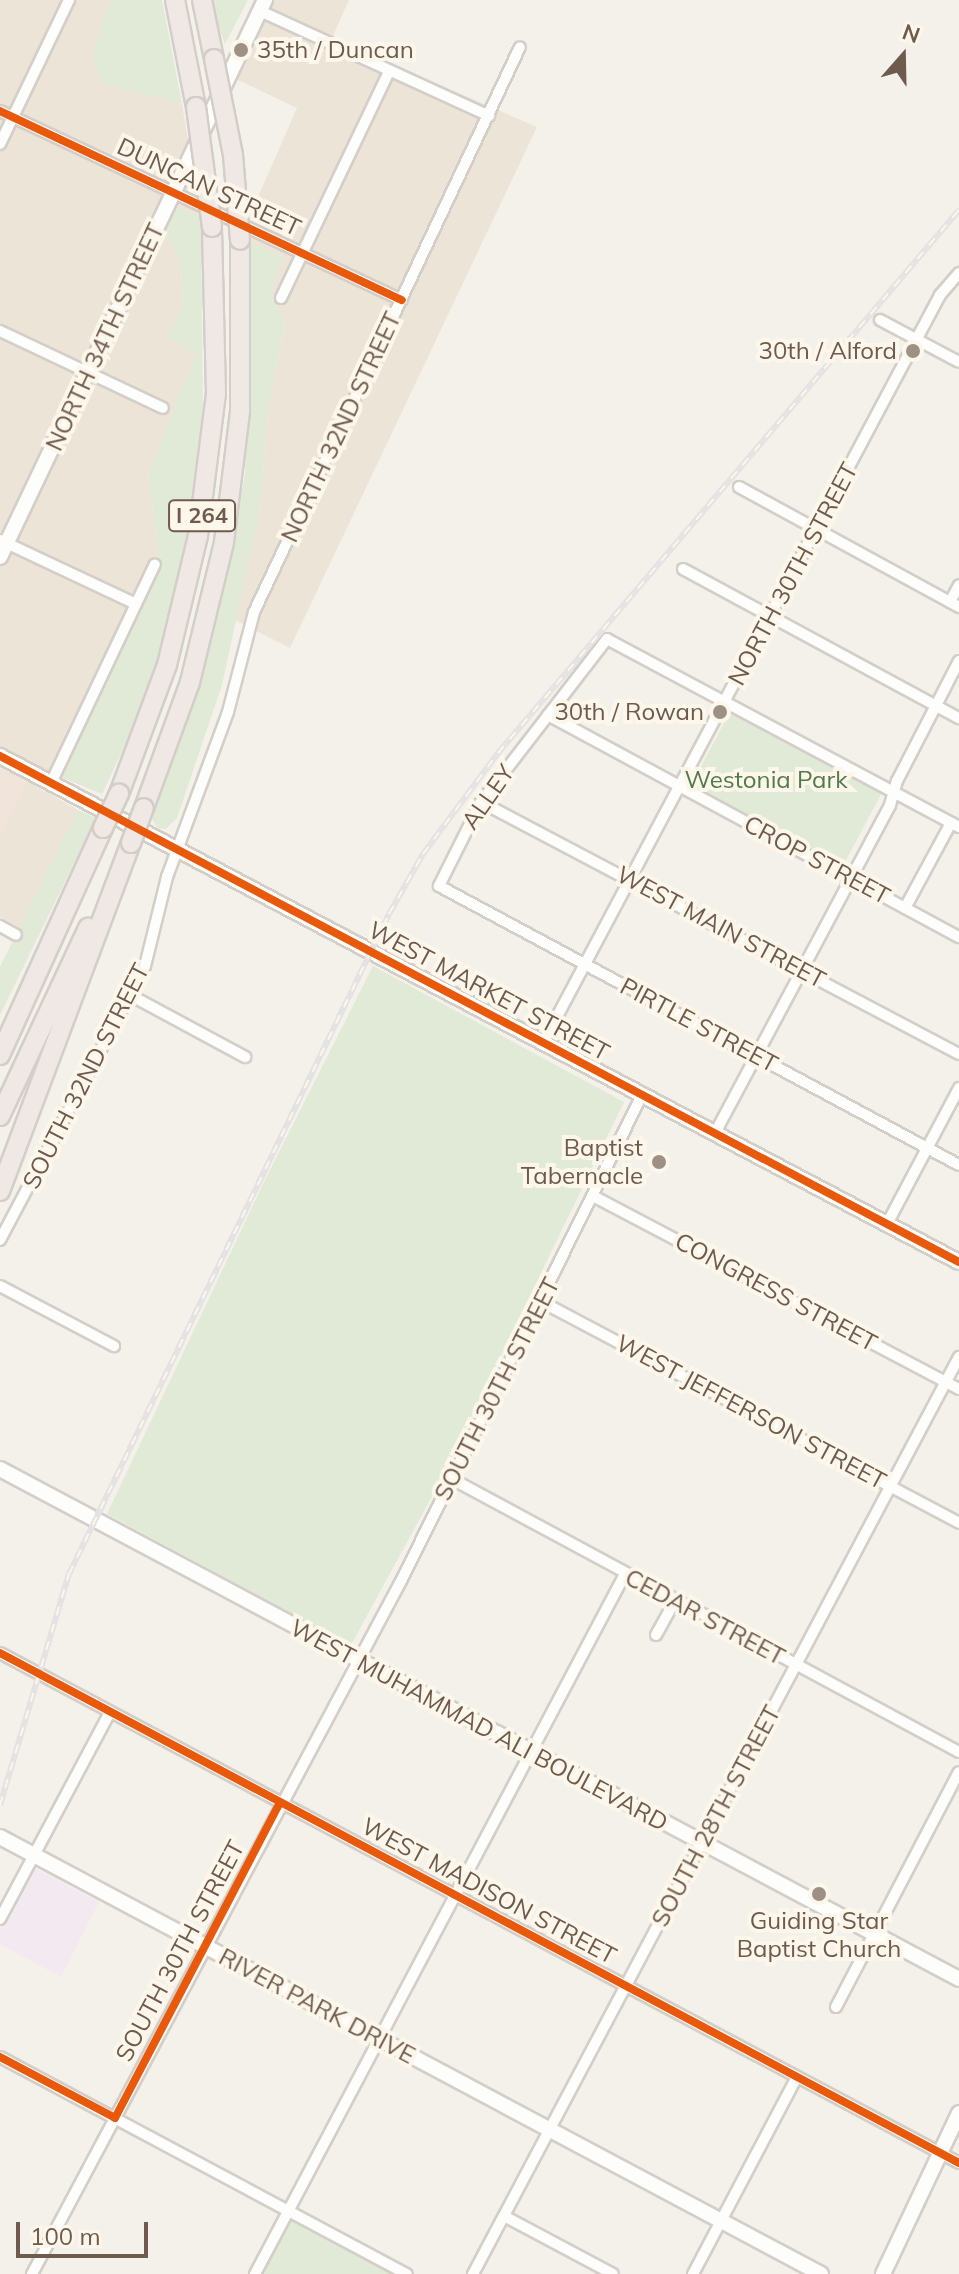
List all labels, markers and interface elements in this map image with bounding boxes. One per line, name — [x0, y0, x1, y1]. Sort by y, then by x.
north arrow — [863, 16, 943, 96]
text: N — [899, 17, 924, 49]
place label: 35th / Duncan — [257, 36, 414, 64]
marker: 35th / Duncan — [232, 41, 250, 59]
street label: DUNCAN STREET — [113, 132, 305, 242]
street label: NORTH 34TH STREET — [40, 219, 170, 455]
street label: NORTH 32ND STREET — [275, 307, 407, 547]
place label: 30th / Alford — [759, 337, 897, 365]
marker: 30th / Alford — [904, 342, 922, 360]
street label: NORTH 30TH STREET — [722, 458, 864, 690]
road number: I 264 — [168, 498, 236, 534]
place label: 30th / Rowan — [554, 698, 704, 726]
marker: 30th / Rowan — [711, 703, 729, 721]
street label: ALLEY — [455, 759, 521, 835]
park label: Westonia Park — [684, 766, 848, 794]
street label: CROP STREET — [739, 809, 895, 911]
street label: WEST MAIN STREET — [612, 860, 830, 994]
street label: WEST MARKET STREET — [364, 915, 614, 1067]
street label: SOUTH 32ND STREET — [17, 958, 155, 1194]
street label: PIRTLE STREET — [615, 971, 783, 1079]
place label: Baptist Tabernacle — [521, 1134, 643, 1190]
marker: Baptist Tabernacle — [650, 1153, 668, 1171]
street label: CONGRESS STREET — [670, 1227, 882, 1357]
street label: SOUTH 30TH STREET — [428, 1273, 566, 1505]
street label: WEST JEFFERSON STREET — [611, 1329, 891, 1495]
street label: CEDAR STREET — [620, 1563, 790, 1671]
street label: WEST MUHAMMAD ALI BOULEVARD — [285, 1613, 673, 1837]
street label: SOUTH 28TH STREET — [645, 1701, 787, 1931]
street label: WEST MADISON STREET — [357, 1812, 621, 1970]
street label: SOUTH 30TH STREET — [109, 1836, 251, 2066]
marker: Guiding Star Baptist Church — [810, 1885, 828, 1903]
place label: Guiding Star Baptist Church — [737, 1907, 901, 1963]
street label: RIVER PARK DRIVE — [214, 1942, 420, 2070]
scale bar — [20, 2206, 152, 2256]
text: 100 m — [30, 2221, 101, 2251]

